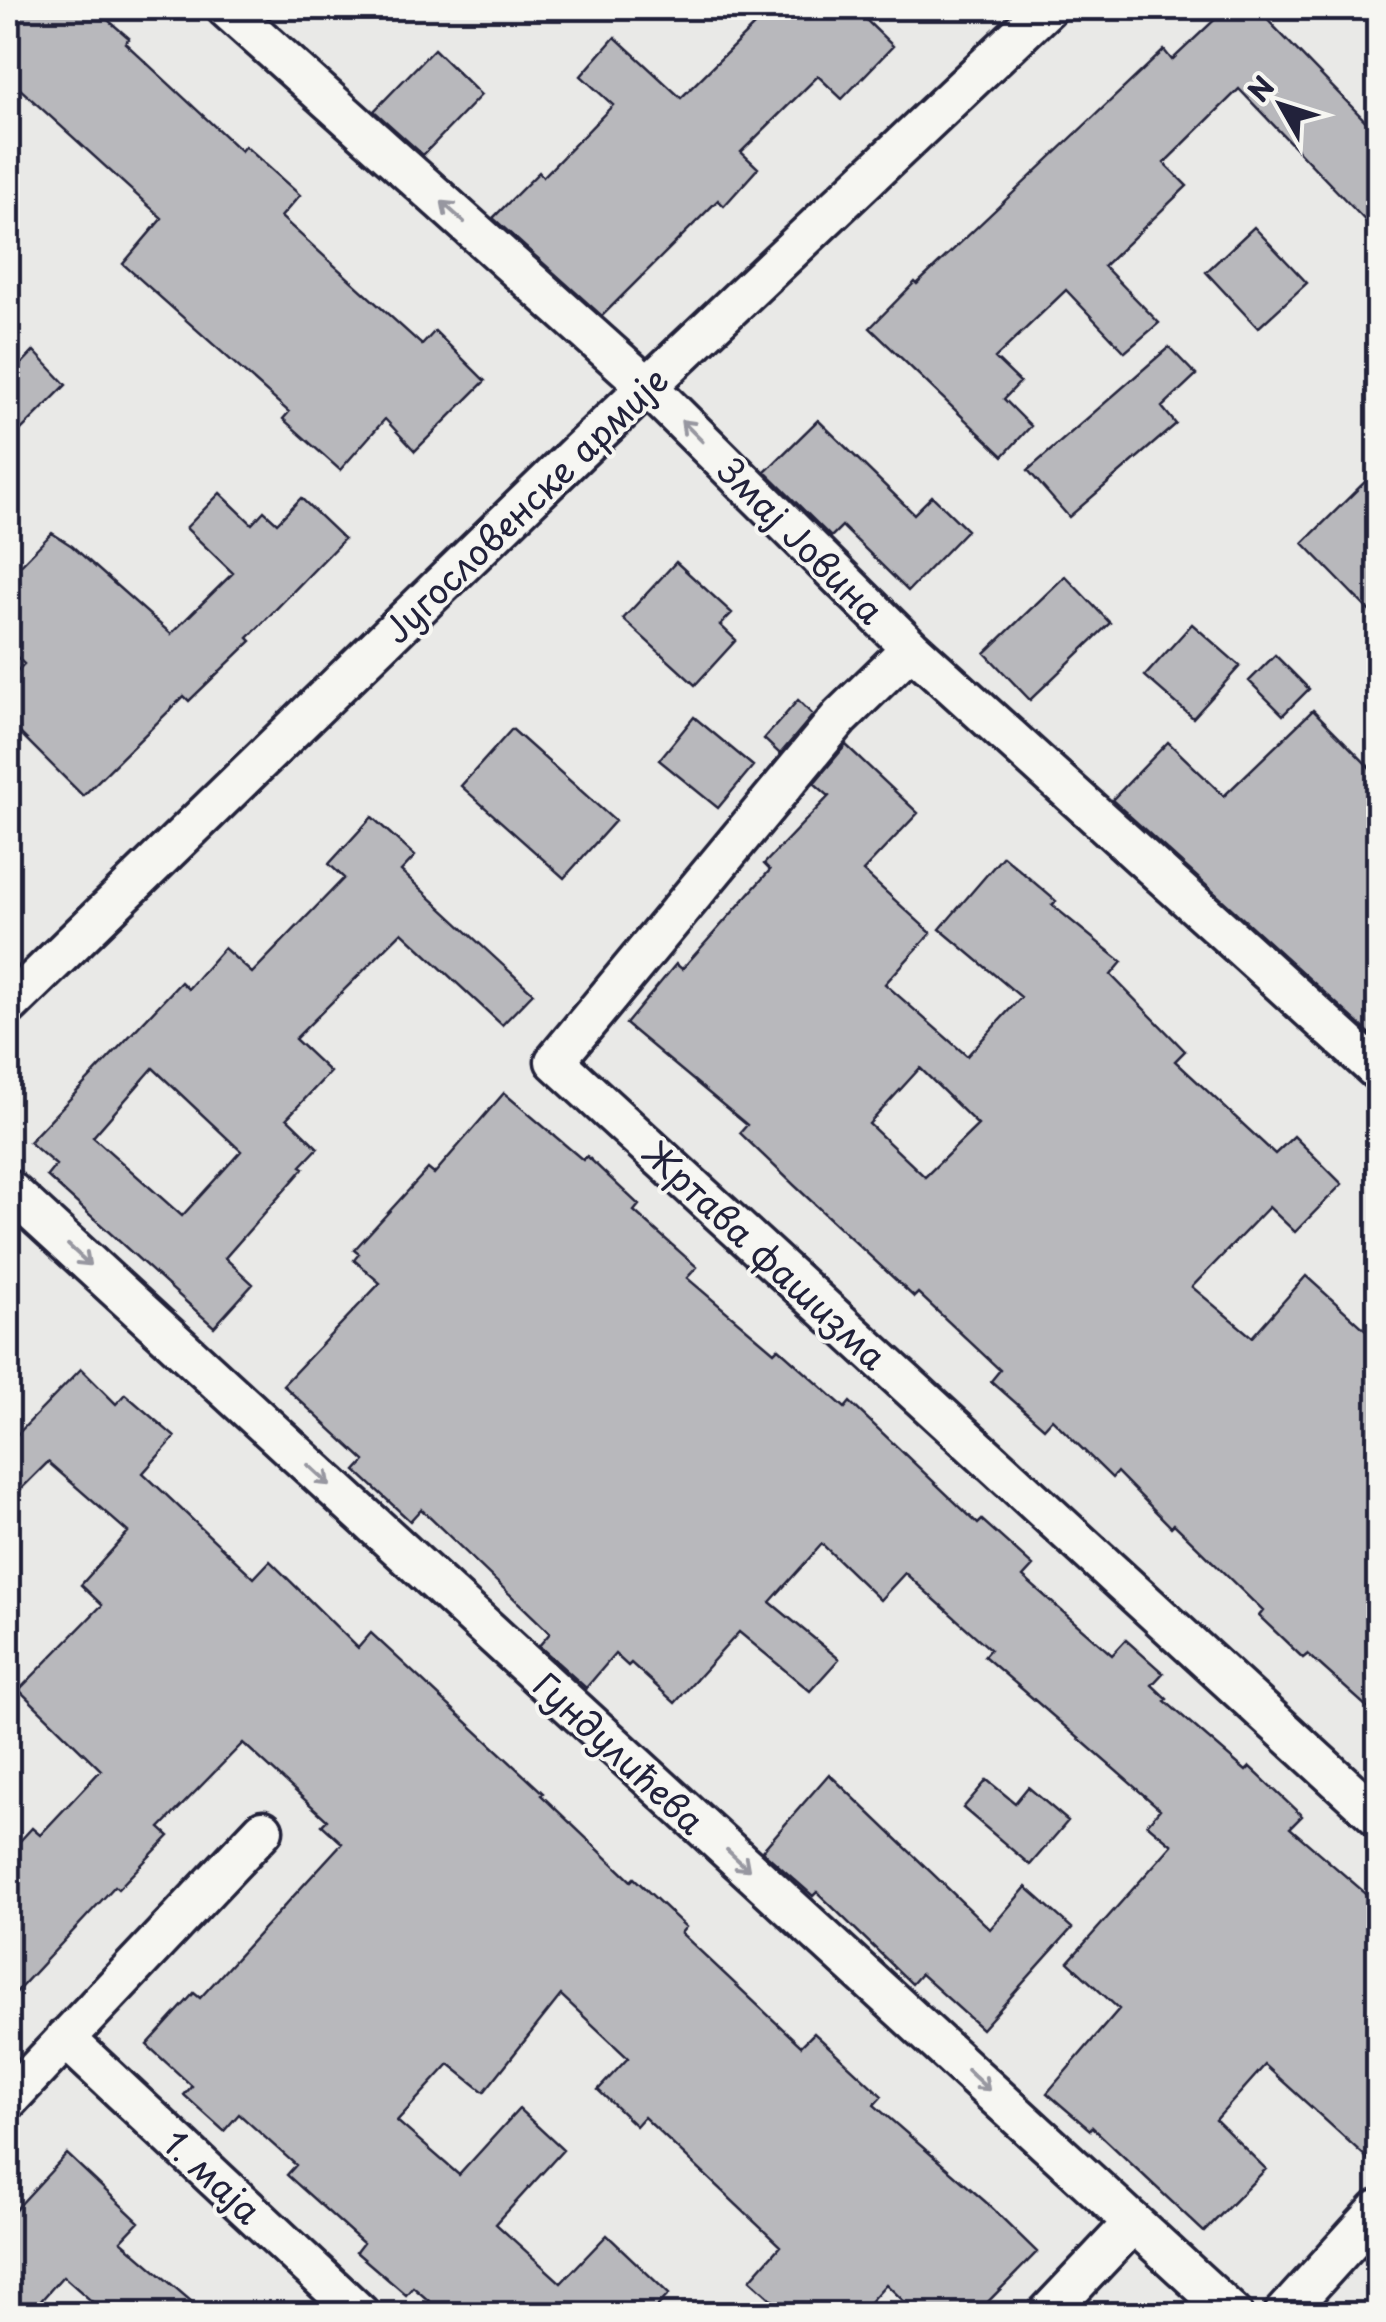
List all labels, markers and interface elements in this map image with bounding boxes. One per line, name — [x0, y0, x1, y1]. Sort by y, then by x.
north arrow — [1231, 55, 1331, 155]
text: N — [1237, 66, 1284, 110]
one-way arrow — [441, 200, 466, 223]
street label: Југословенске армије — [371, 354, 679, 654]
one-way arrow — [681, 420, 705, 444]
street label: Змај Јовина — [707, 445, 897, 635]
street label: Жртава фашизма — [632, 1127, 900, 1382]
one-way arrow — [66, 1243, 91, 1266]
one-way arrow — [306, 1463, 331, 1486]
street label: Гундулићева — [522, 1658, 718, 1846]
one-way arrow — [726, 1848, 750, 1872]
one-way arrow — [965, 2068, 990, 2091]
street label: 1. маја — [152, 2117, 274, 2235]

